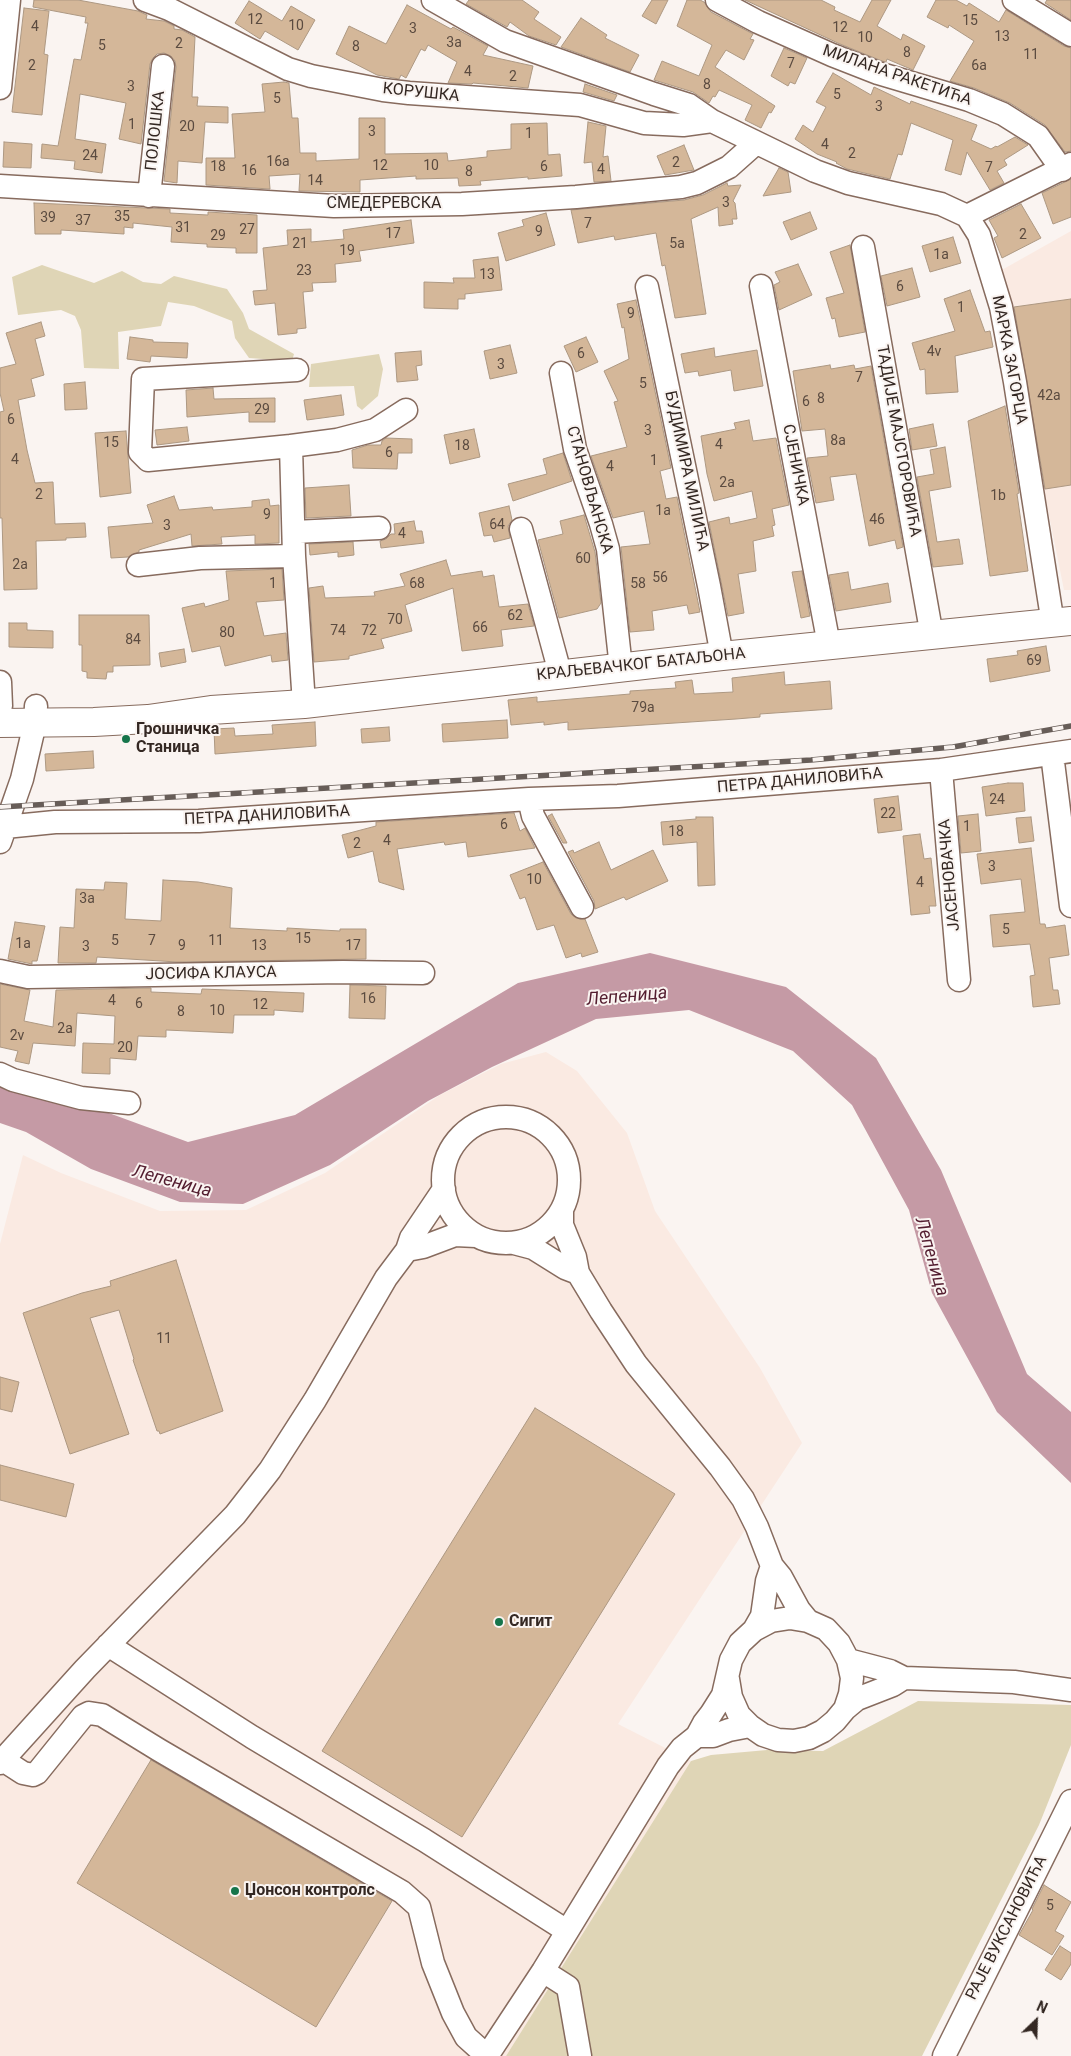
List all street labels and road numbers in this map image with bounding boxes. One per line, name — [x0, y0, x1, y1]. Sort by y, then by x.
street label: МИЛАНА РАКЕТИЋА — [820, 41, 974, 111]
street label: КОРУШКА — [382, 79, 460, 107]
street label: ПОЛОШКА — [142, 90, 170, 172]
street label: СМЕДЕРЕВСКА — [327, 194, 441, 214]
street label: МАРКА ЗАГОРЦА — [987, 294, 1031, 426]
street label: ТАДИЈЕ МАЈСТОРОВИЋА — [872, 344, 924, 538]
street label: БУДИМИРА МИЛИЋА — [660, 389, 712, 553]
street label: СЈЕНИЧКА — [778, 423, 812, 507]
street label: СТАНОВЉАНСКА — [562, 424, 616, 556]
street label: КРАЉЕВАЧКОГ БАТАЉОНА — [536, 644, 746, 686]
street label: ПЕТРА ДАНИЛОВИЋА — [716, 764, 884, 798]
street label: ПЕТРА ДАНИЛОВИЋА — [184, 802, 350, 830]
street label: ЈАСЕНОВАЧКА — [936, 818, 964, 932]
street label: ЈОСИФА КЛАУСА — [145, 963, 277, 985]
street label: РАЈЕ ВУКСАНОВИЋА — [962, 1853, 1052, 2003]

